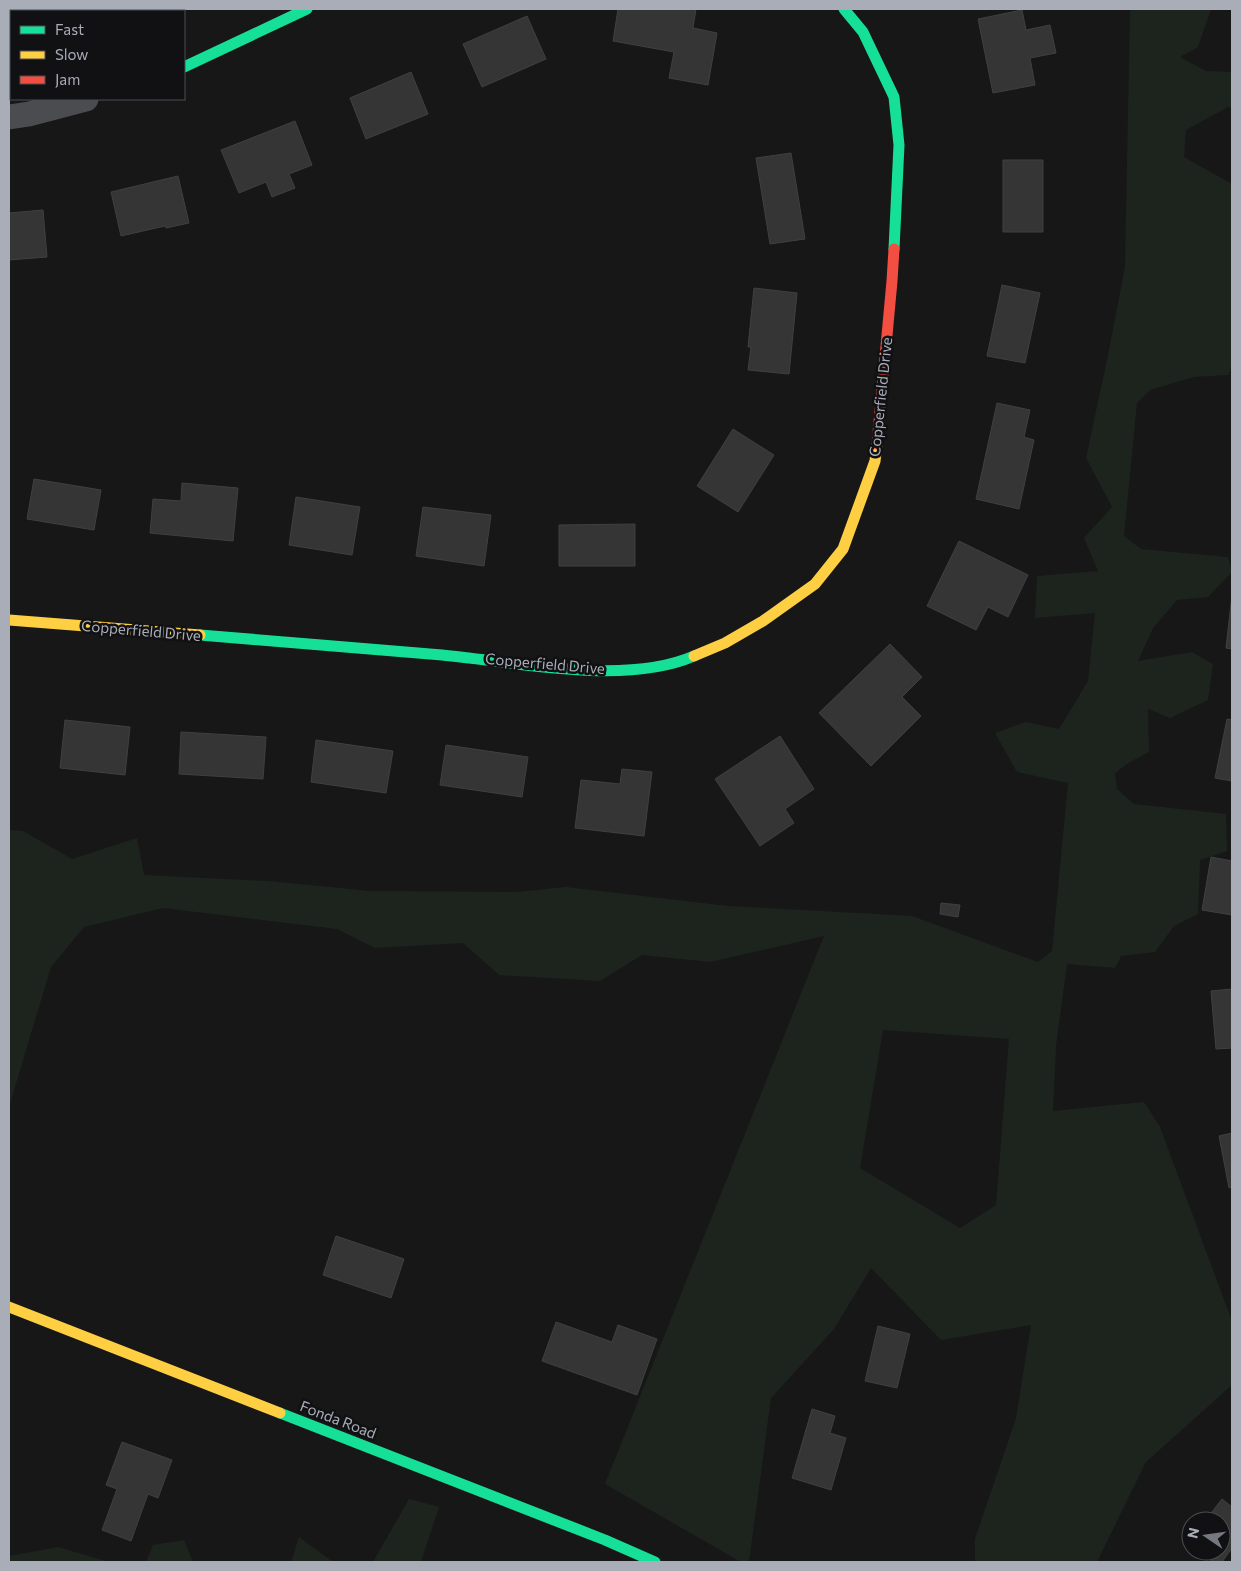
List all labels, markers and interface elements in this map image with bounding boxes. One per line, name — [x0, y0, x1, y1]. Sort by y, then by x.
legend — [10, 10, 185, 100]
text: Fast — [55, 20, 84, 38]
text: Slow — [55, 45, 88, 63]
text: Jam — [55, 70, 80, 88]
street label: Copperfield Drive — [865, 336, 895, 458]
street label: Copperfield Drive — [80, 616, 202, 644]
street label: Copperfield Drive — [484, 649, 606, 677]
street label: Fonda Road — [298, 1396, 379, 1442]
north arrow — [1181, 1511, 1231, 1561]
text: N — [1183, 1526, 1202, 1540]

